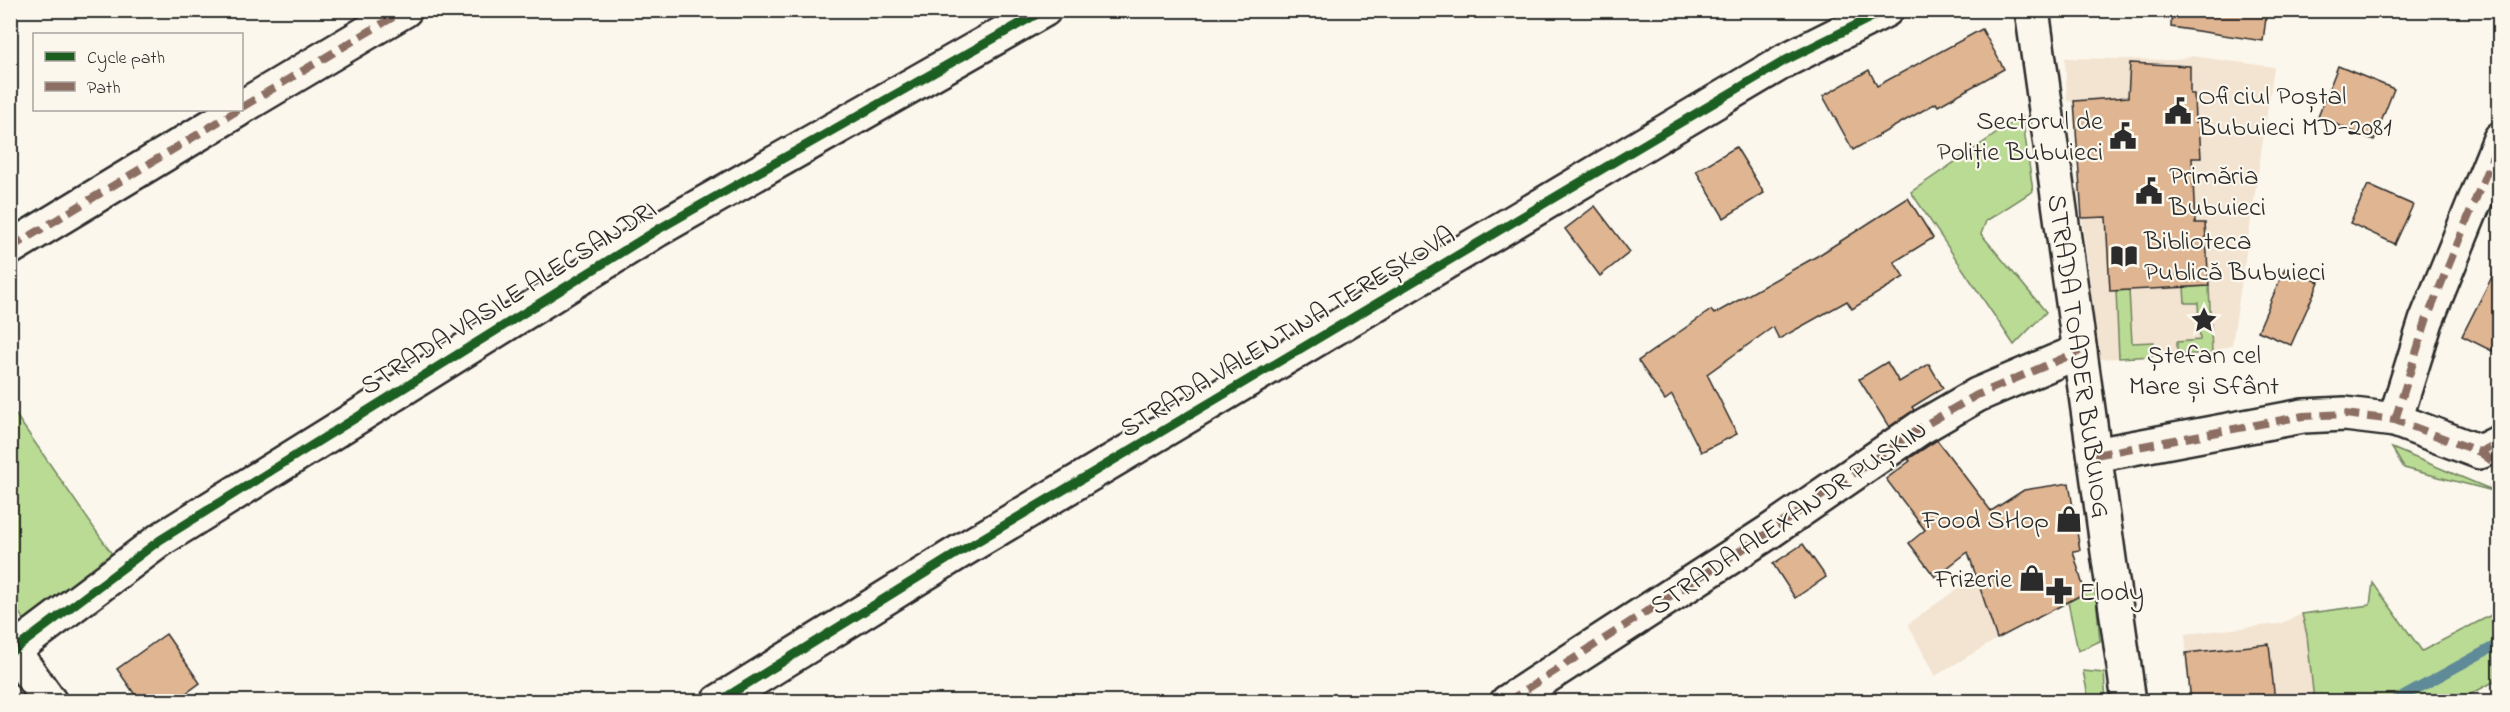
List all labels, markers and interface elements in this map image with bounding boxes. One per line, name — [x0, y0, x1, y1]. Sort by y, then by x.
legend — [33, 33, 243, 111]
text: Cycle path — [87, 46, 165, 72]
text: Path — [87, 76, 121, 102]
place label: Oficiul Poștal Bubuieci MD-2081 — [2197, 78, 2392, 148]
public building icon: Oficiul Poștal Bubuieci MD-2081 — [2163, 96, 2193, 126]
place label: Sectorul de Poliție Bubuieci — [1937, 103, 2104, 173]
public building icon: Sectorul de Poliție Bubuieci — [2108, 121, 2138, 151]
place label: Primăria Bubuieci — [2168, 158, 2266, 228]
public building icon: Primăria Bubuieci — [2134, 176, 2164, 206]
street label: STRADA VASILE ALECSANDRI — [353, 192, 665, 407]
street label: STRADA TOADER BUBUIOG — [2035, 192, 2120, 521]
street label: STRADA VALENTINA TEREȘKOVA — [1113, 217, 1464, 449]
place label: Biblioteca Publică Bubuieci — [2143, 223, 2326, 293]
library icon: Biblioteca Publică Bubuieci — [2109, 241, 2139, 271]
place icon: Ștefan cel Mare și Sfânt — [2189, 305, 2219, 335]
place label: Ștefan cel Mare și Sfânt — [2129, 337, 2279, 407]
street label: STRADA ALEXANDR PUȘKIN — [1643, 412, 1936, 627]
place label: Food SHop — [1921, 502, 2049, 541]
shop icon: Food SHop — [2054, 504, 2084, 534]
place label: Frizerie — [1934, 561, 2013, 600]
shop icon: Frizerie — [2017, 563, 2047, 593]
place label: Elody — [2079, 574, 2144, 613]
pharmacy icon: Elody — [2044, 576, 2074, 606]

